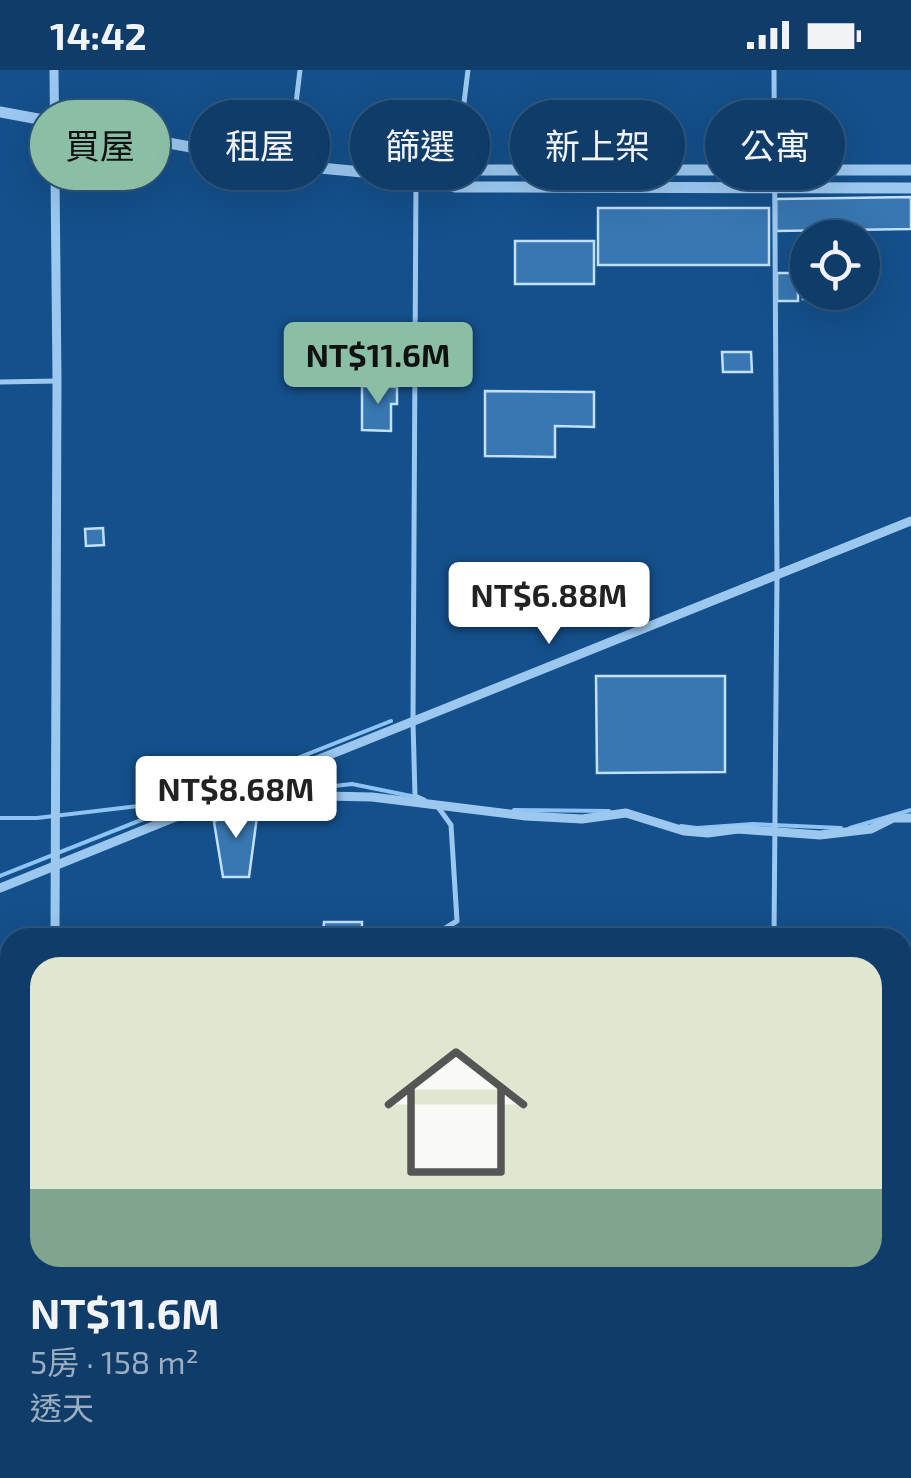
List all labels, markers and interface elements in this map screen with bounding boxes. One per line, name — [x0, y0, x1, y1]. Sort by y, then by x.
text: 14:42 — [50, 12, 147, 58]
chip: 買屋 — [30, 100, 170, 190]
chip: 租屋 — [190, 100, 330, 190]
chip: 篩選 — [350, 100, 490, 190]
chip: 新上架 — [510, 100, 685, 190]
chip: 公寓 — [705, 100, 845, 190]
map controls — [790, 220, 880, 310]
button: locate — [790, 220, 880, 310]
pin: NT$11.6M — [275, 322, 481, 407]
text: NT$11.6M — [306, 335, 450, 373]
pin: NT$6.88M — [446, 562, 652, 647]
text: NT$6.88M — [471, 575, 627, 613]
pin: NT$8.68M — [133, 756, 339, 841]
text: NT$8.68M — [158, 769, 314, 807]
icon: home — [366, 1022, 546, 1202]
text: NT$11.6M — [30, 1287, 220, 1337]
text: 5房 · 158 m² — [30, 1342, 199, 1380]
text: 透天 — [30, 1388, 94, 1426]

